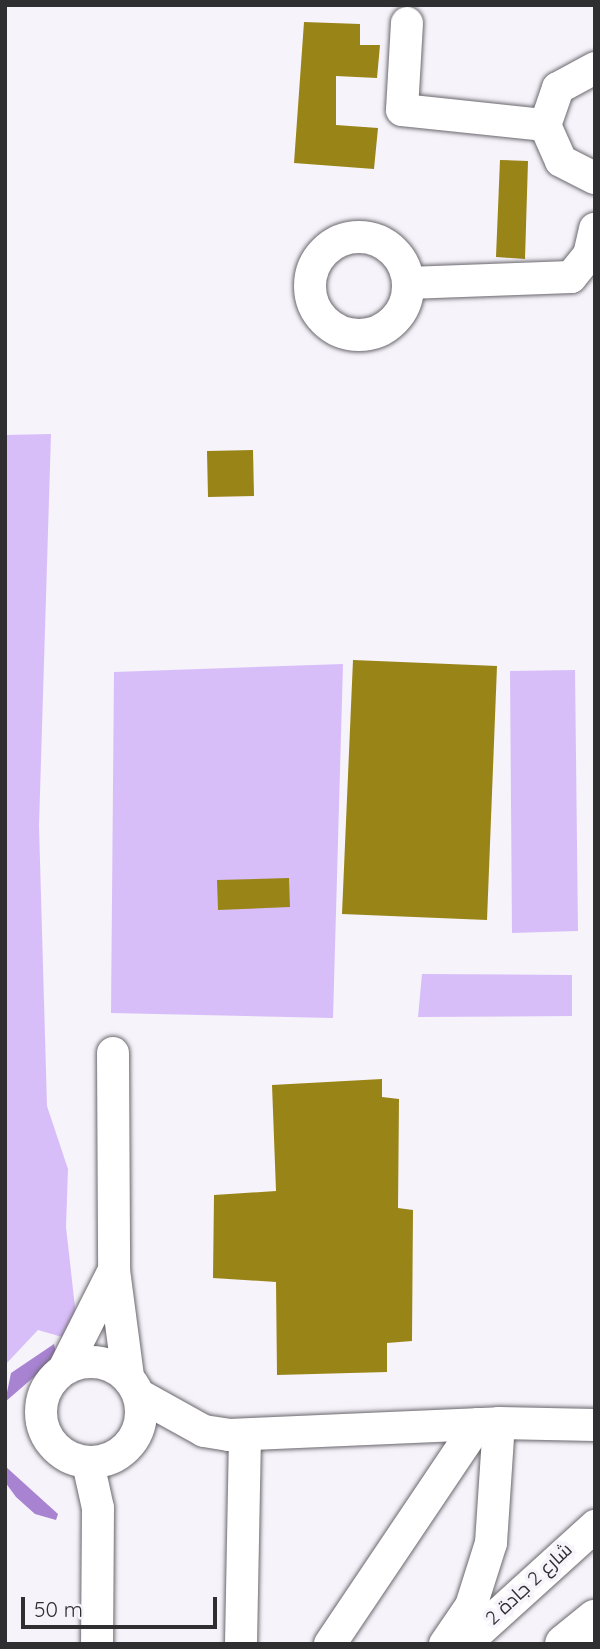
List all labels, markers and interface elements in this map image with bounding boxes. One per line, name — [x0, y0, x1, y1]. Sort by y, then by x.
street label: شارع 2 جادة 2 — [481, 1538, 577, 1630]
scale bar — [24, 1582, 220, 1626]
text: 50 m — [34, 1596, 83, 1622]

